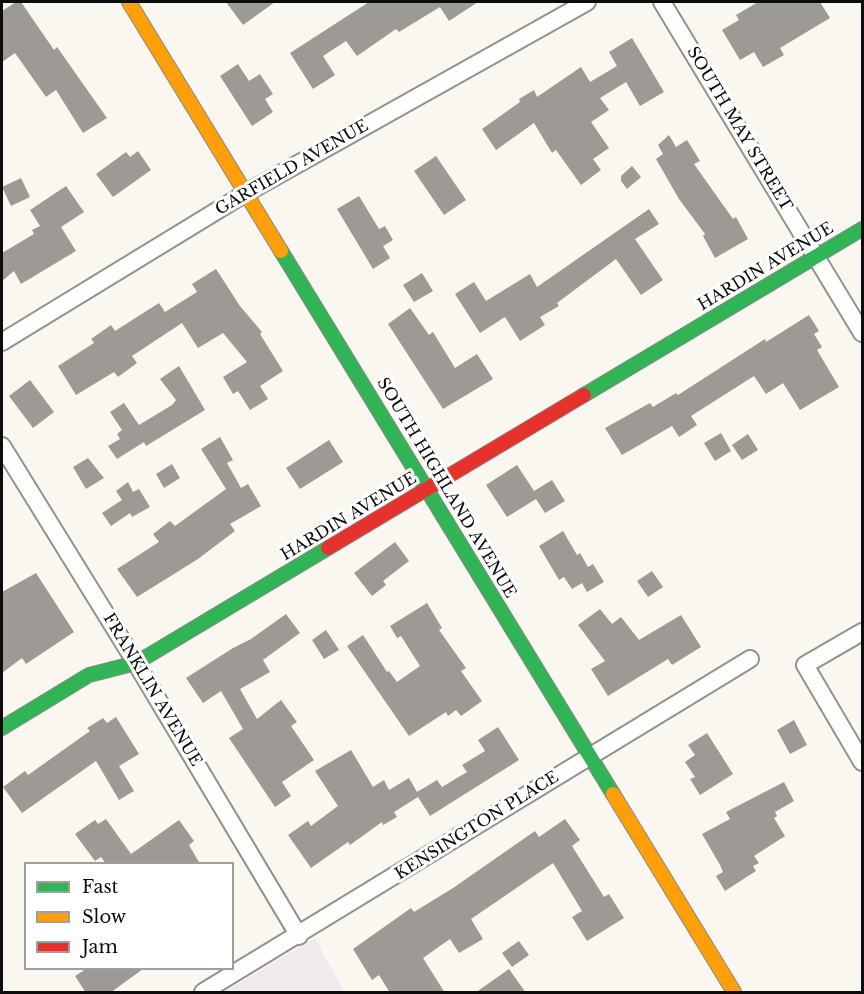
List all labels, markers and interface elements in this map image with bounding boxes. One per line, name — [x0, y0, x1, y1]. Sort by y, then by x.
street label: SOUTH MAY STREET — [682, 43, 796, 215]
street label: GARFIELD AVENUE — [212, 116, 372, 220]
street label: HARDIN AVENUE — [695, 219, 837, 315]
street label: SOUTH HIGHLAND AVENUE — [372, 374, 520, 602]
street label: HARDIN AVENUE — [278, 469, 420, 565]
street label: FRANKLIN AVENUE — [99, 610, 205, 770]
street label: KENSINGTON PLACE — [392, 768, 562, 884]
legend — [24, 862, 234, 970]
text: Fast — [82, 876, 118, 898]
text: Slow — [82, 906, 126, 928]
text: Jam — [82, 936, 118, 958]

